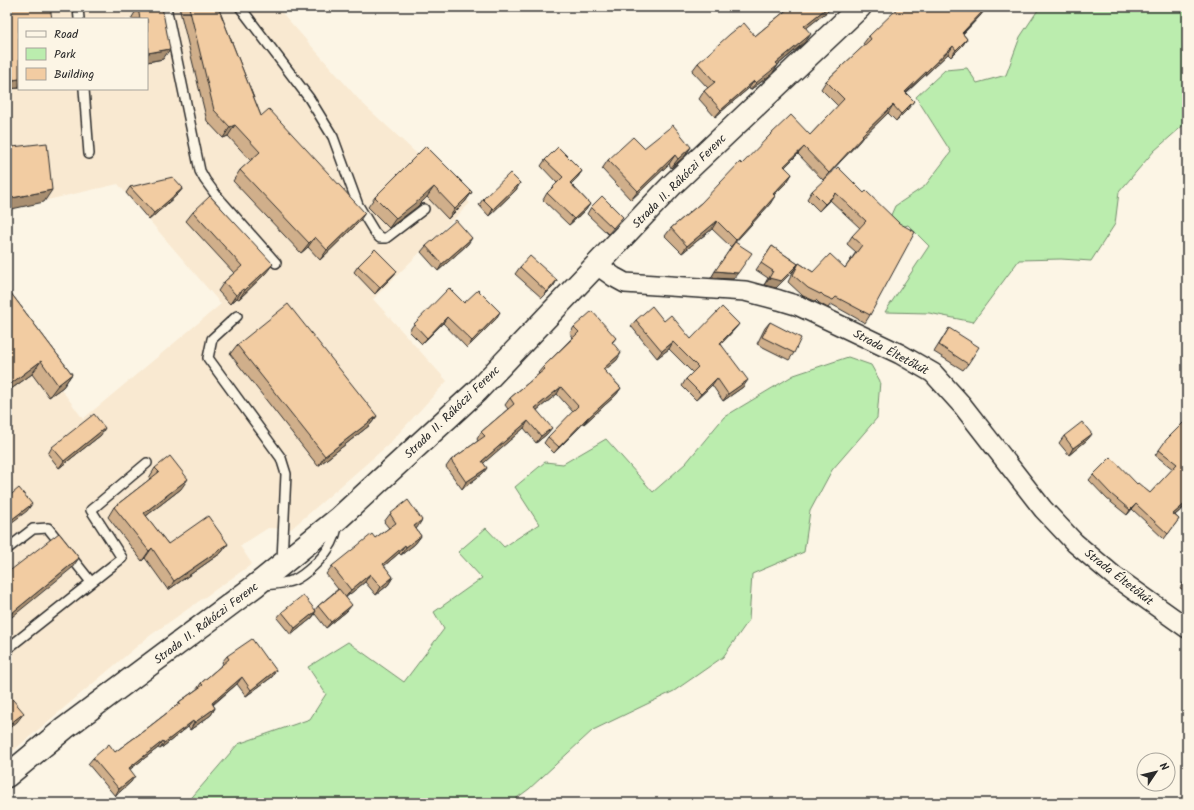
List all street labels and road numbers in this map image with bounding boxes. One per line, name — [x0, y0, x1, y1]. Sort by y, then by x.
street label: Strada II. Rákóczi Ferenc — [628, 130, 731, 233]
street label: Strada Éltetőkút — [850, 325, 932, 381]
street label: Strada II. Rákóczi Ferenc — [400, 361, 505, 463]
street label: Strada Éltetőkút — [1080, 544, 1158, 611]
street label: Strada II. Rákóczi Ferenc — [150, 578, 263, 669]

